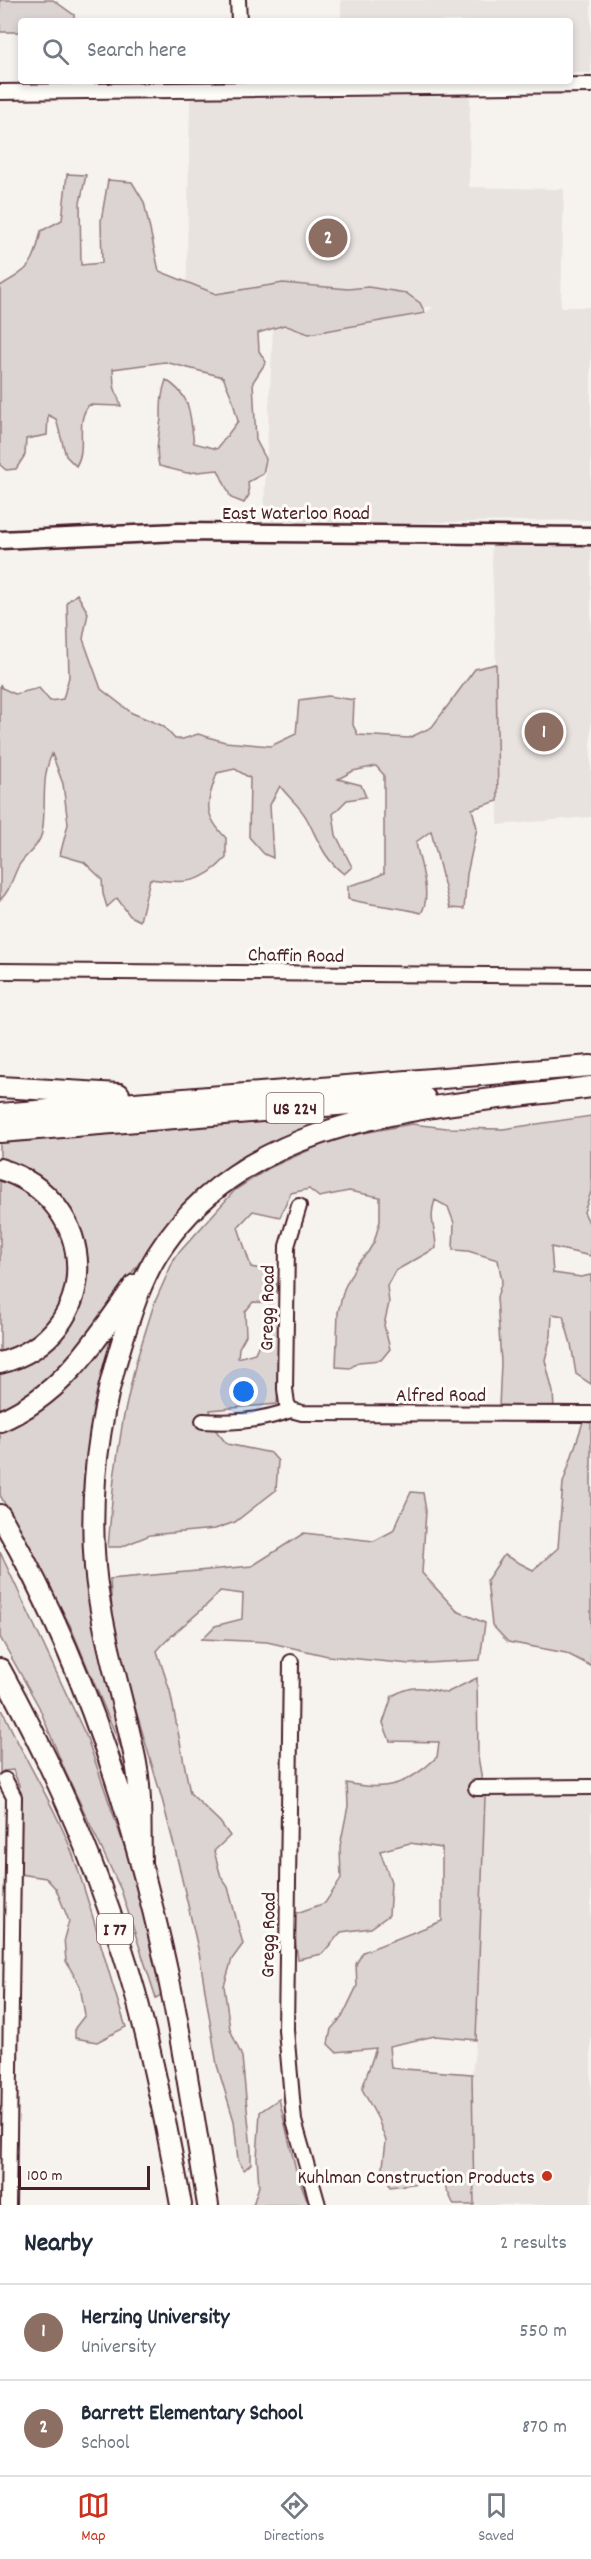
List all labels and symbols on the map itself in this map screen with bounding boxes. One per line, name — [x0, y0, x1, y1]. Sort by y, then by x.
pin: 2 — [308, 216, 348, 260]
street label: East Waterloo Road — [222, 501, 370, 529]
pin: 1 — [524, 710, 564, 754]
street label: Chaffin Road — [248, 942, 344, 972]
road number: US 224 — [266, 1093, 324, 1123]
street label: Gregg Road — [254, 1265, 284, 1351]
your location — [229, 1377, 258, 1406]
street label: Alfred Road — [396, 1383, 486, 1411]
street label: Gregg Road — [255, 1892, 285, 1978]
road number: I 77 — [97, 1914, 133, 1944]
scale bar — [18, 2163, 150, 2190]
place label: Kuhlman Construction Products — [297, 2165, 535, 2193]
marker: Kuhlman Construction Products — [540, 2169, 554, 2183]

